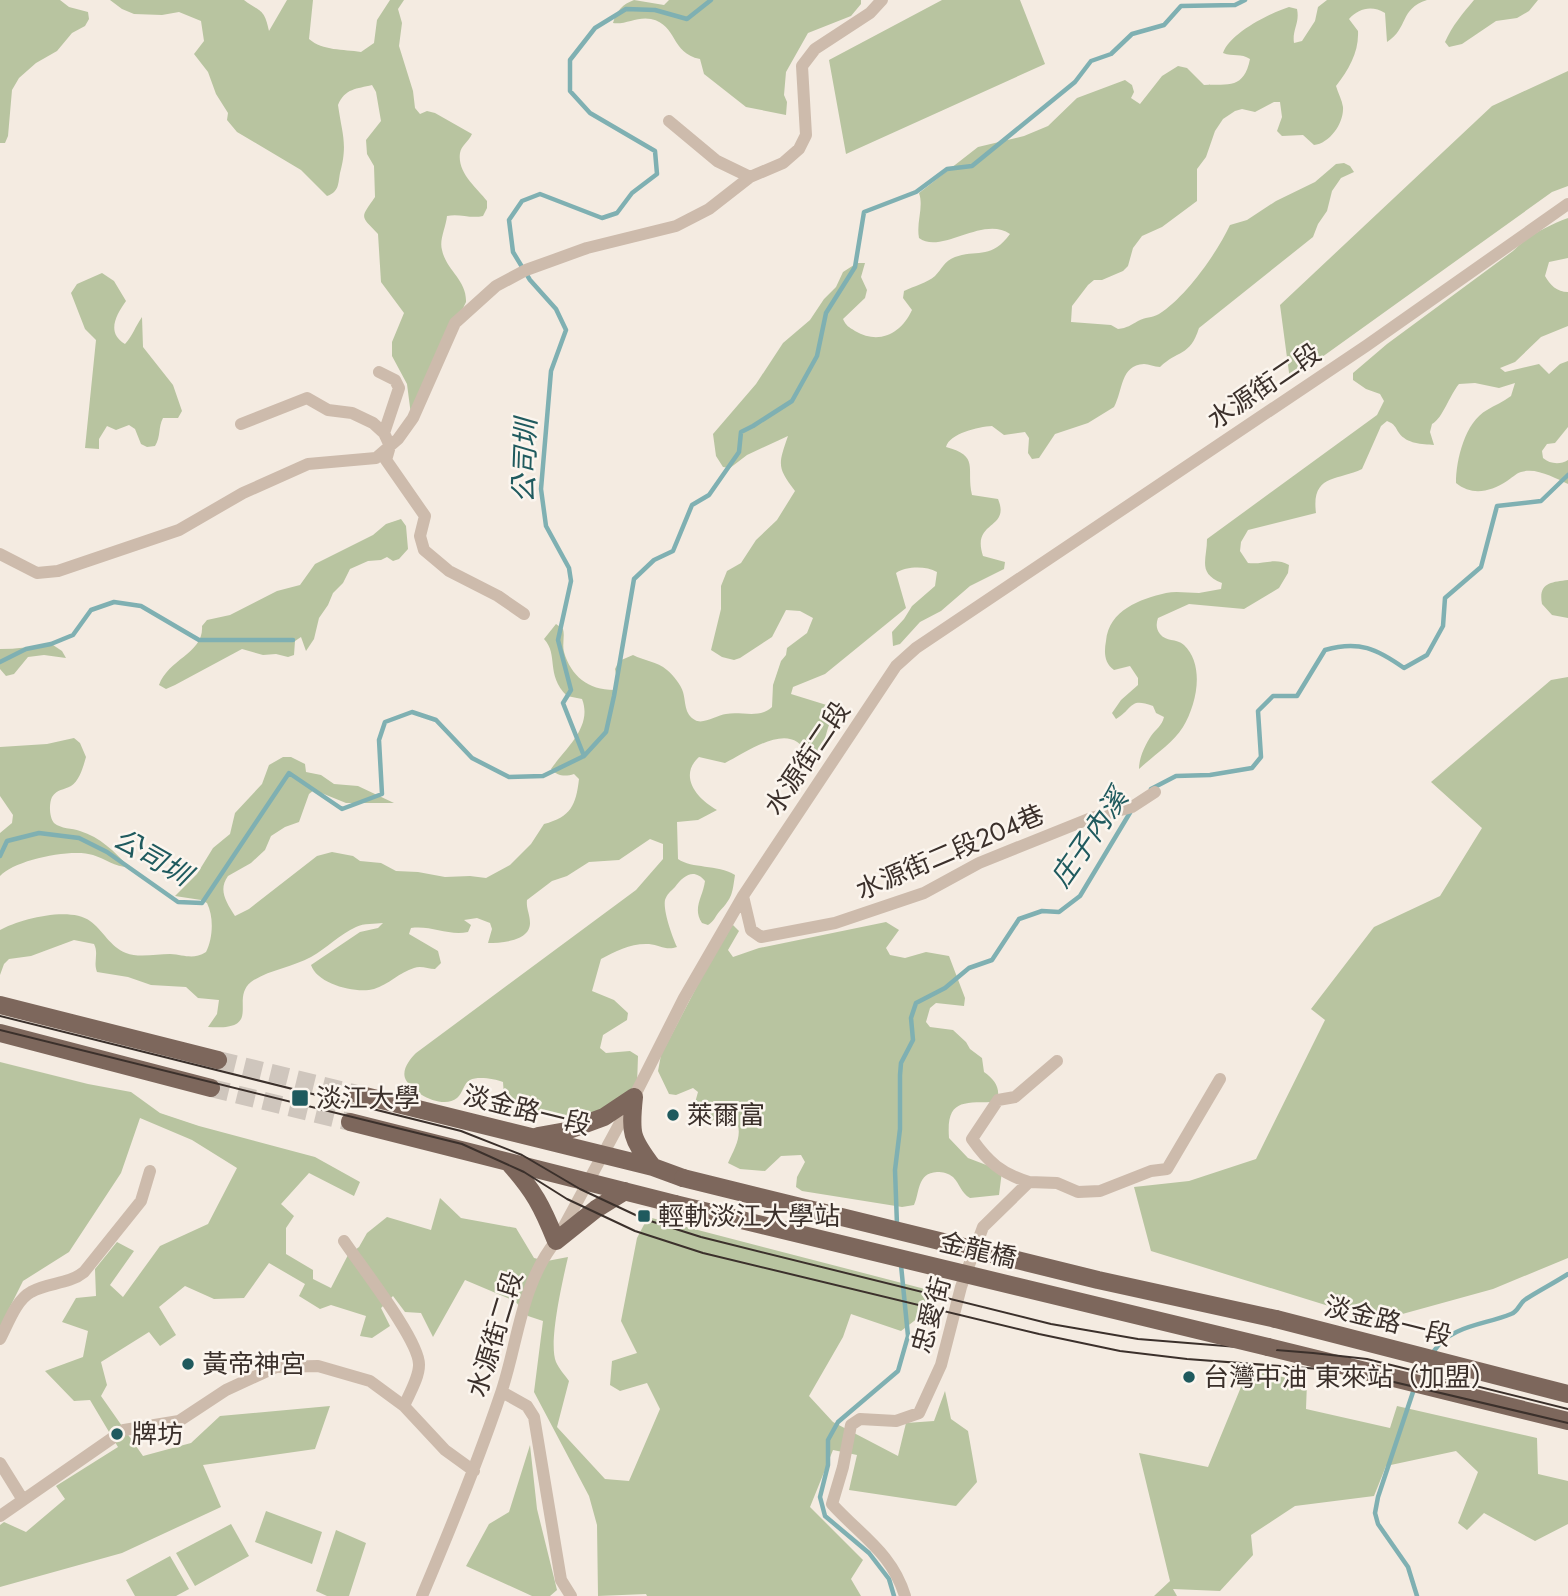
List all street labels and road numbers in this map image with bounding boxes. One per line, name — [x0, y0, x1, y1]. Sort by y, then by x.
street label: 水源街二段 — [1199, 334, 1329, 438]
street label: 水源街二段 — [755, 693, 859, 823]
street label: 水源街二段204巷 — [850, 795, 1050, 909]
street label: 淡金路一段 — [459, 1076, 595, 1144]
street label: 金龍橋 — [936, 1223, 1020, 1277]
street label: 水源街二段 — [458, 1266, 532, 1402]
street label: 忠愛街 — [902, 1272, 960, 1358]
street label: 淡金路一段 — [1320, 1287, 1456, 1355]

